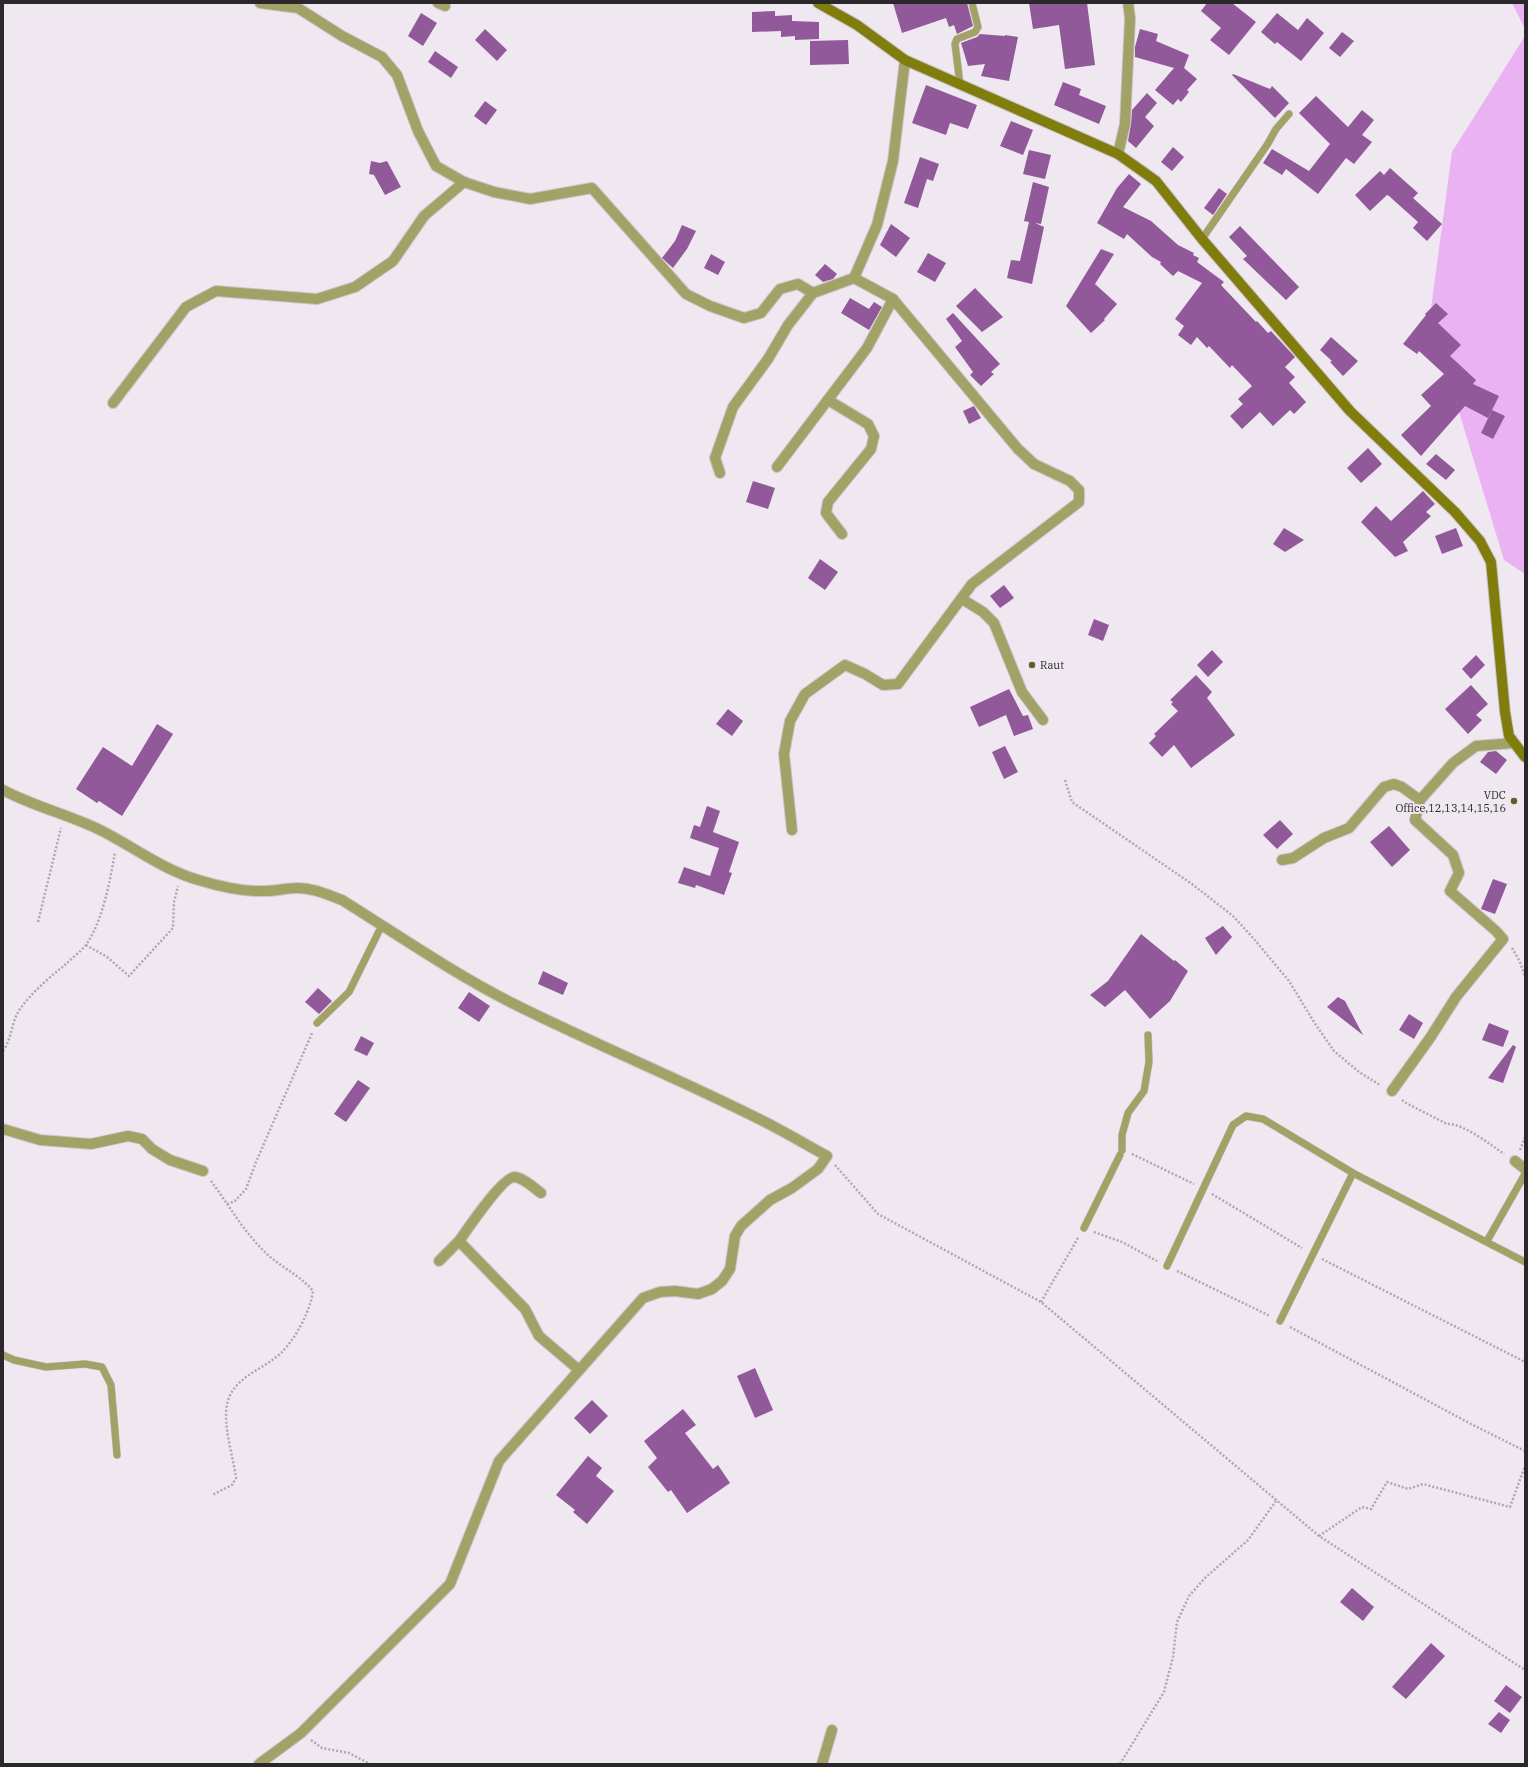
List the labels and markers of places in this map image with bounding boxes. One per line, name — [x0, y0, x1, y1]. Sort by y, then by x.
place label: Raut — [1040, 658, 1064, 672]
marker: Raut — [1027, 660, 1037, 670]
place label: VDC Office,12,13,14,15,16 — [1395, 788, 1506, 815]
marker: VDC Office,12,13,14,15,16 — [1509, 796, 1519, 806]

